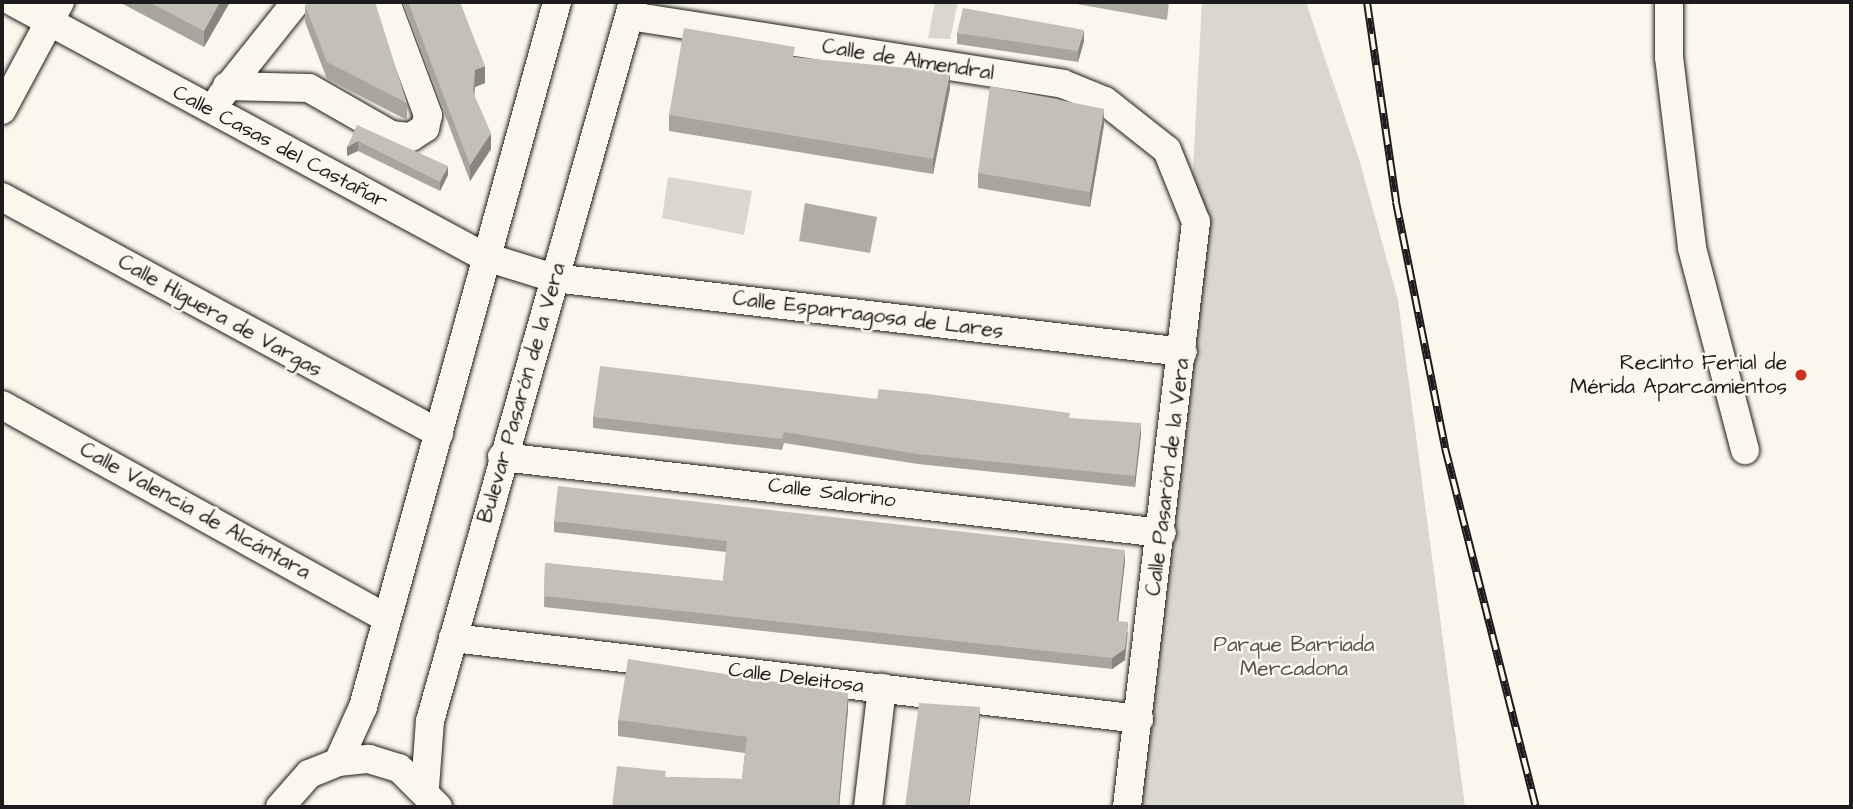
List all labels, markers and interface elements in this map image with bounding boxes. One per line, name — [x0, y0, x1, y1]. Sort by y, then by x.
street label: Calle de Almendral — [820, 34, 996, 86]
street label: Calle Casas del Castañar — [168, 80, 392, 214]
street label: Calle Higuera de Vargas — [114, 249, 326, 383]
street label: Bulevar Pasarón de la Vera — [473, 260, 571, 526]
street label: Calle Esparragosa de Lares — [731, 286, 1005, 344]
place label: Recinto Ferial de Mérida Aparcamientos — [1570, 350, 1787, 400]
street label: Calle Pasarón de la Vera — [1141, 357, 1195, 597]
marker: Recinto Ferial de Mérida Aparcamientos — [1793, 367, 1809, 383]
street label: Calle Valencia de Alcántara — [75, 437, 315, 585]
street label: Calle Salorino — [767, 473, 897, 513]
park label: Parque Barriada Mercadona — [1214, 632, 1374, 682]
street label: Calle Deleitosa — [727, 657, 865, 699]

